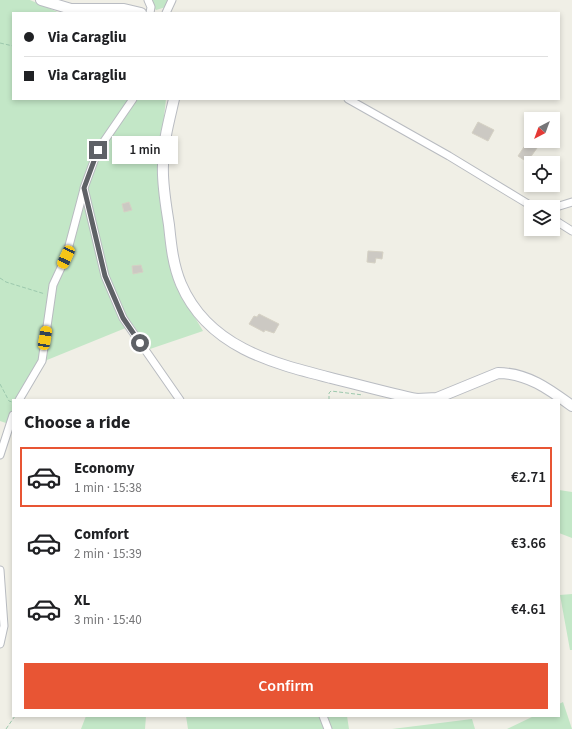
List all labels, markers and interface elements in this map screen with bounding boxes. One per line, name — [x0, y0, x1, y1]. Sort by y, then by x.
text: Via Caragliu — [48, 27, 126, 48]
text: Via Caragliu — [48, 65, 126, 86]
north arrow — [524, 112, 560, 148]
map controls — [524, 112, 560, 236]
callout: 1 min — [112, 136, 178, 164]
route end — [89, 141, 107, 159]
text: 1 min — [130, 141, 160, 159]
button: locate — [524, 156, 560, 192]
button: layers — [524, 200, 560, 236]
car — [55, 244, 77, 270]
car — [37, 325, 53, 351]
route start — [131, 334, 149, 352]
text: Choose a ride — [24, 410, 130, 435]
text: Economy — [74, 458, 135, 479]
icon: car — [26, 459, 62, 495]
text: €2.71 — [511, 467, 546, 488]
text: 1 min · 15:38 — [74, 479, 142, 497]
text: Comfort — [74, 524, 129, 545]
icon: car — [26, 525, 62, 561]
text: €3.66 — [511, 533, 546, 554]
text: 2 min · 15:39 — [74, 545, 142, 563]
text: XL — [74, 590, 90, 611]
icon: car — [26, 591, 62, 627]
text: €4.61 — [511, 599, 546, 620]
text: 3 min · 15:40 — [74, 611, 142, 629]
button: Confirm — [24, 663, 548, 709]

